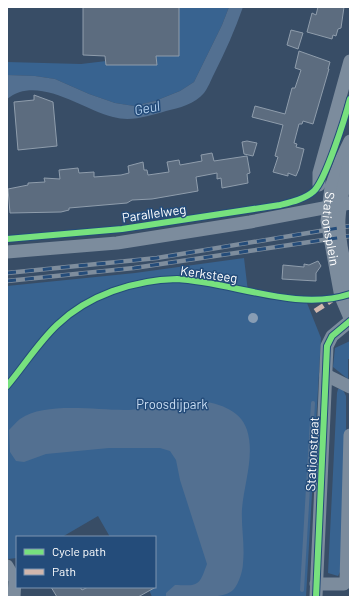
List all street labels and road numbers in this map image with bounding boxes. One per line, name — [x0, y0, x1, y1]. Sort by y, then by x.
street label: Stationsplein — [319, 191, 343, 267]
street label: Parallelweg — [121, 201, 187, 225]
street label: Kerksteeg — [179, 262, 239, 286]
street label: Stationstraat — [302, 416, 322, 492]

